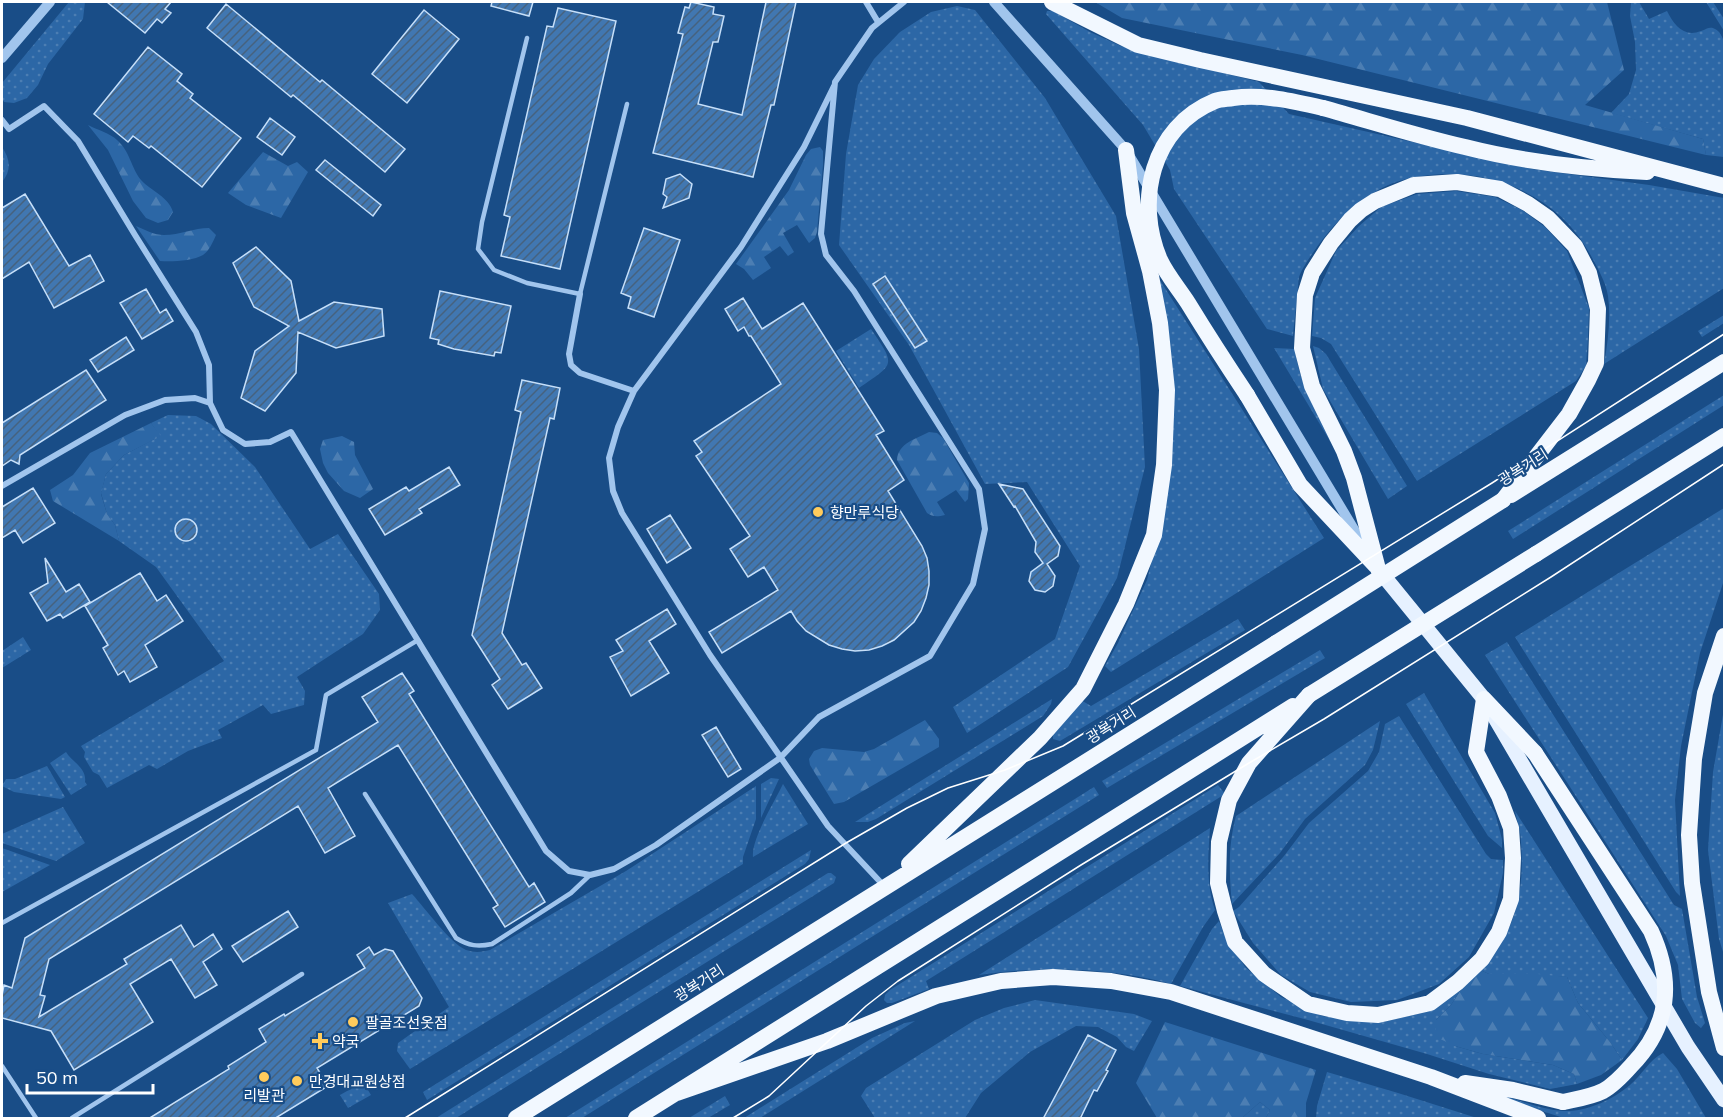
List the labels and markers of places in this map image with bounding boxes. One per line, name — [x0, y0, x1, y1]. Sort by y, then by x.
place label: 향만루식당 — [830, 503, 899, 522]
marker: 향만루식당 — [811, 505, 825, 519]
place label: 팔골조선옷점 — [365, 1013, 448, 1032]
marker: 팔골조선옷점 — [346, 1015, 360, 1029]
place label: 약국 — [332, 1032, 360, 1051]
marker: 약국 — [313, 1034, 327, 1048]
marker: 리발관 — [257, 1070, 271, 1084]
place label: 만경대교원상점 — [309, 1072, 406, 1091]
marker: 만경대교원상점 — [290, 1074, 304, 1088]
place label: 리발관 — [243, 1086, 285, 1105]

